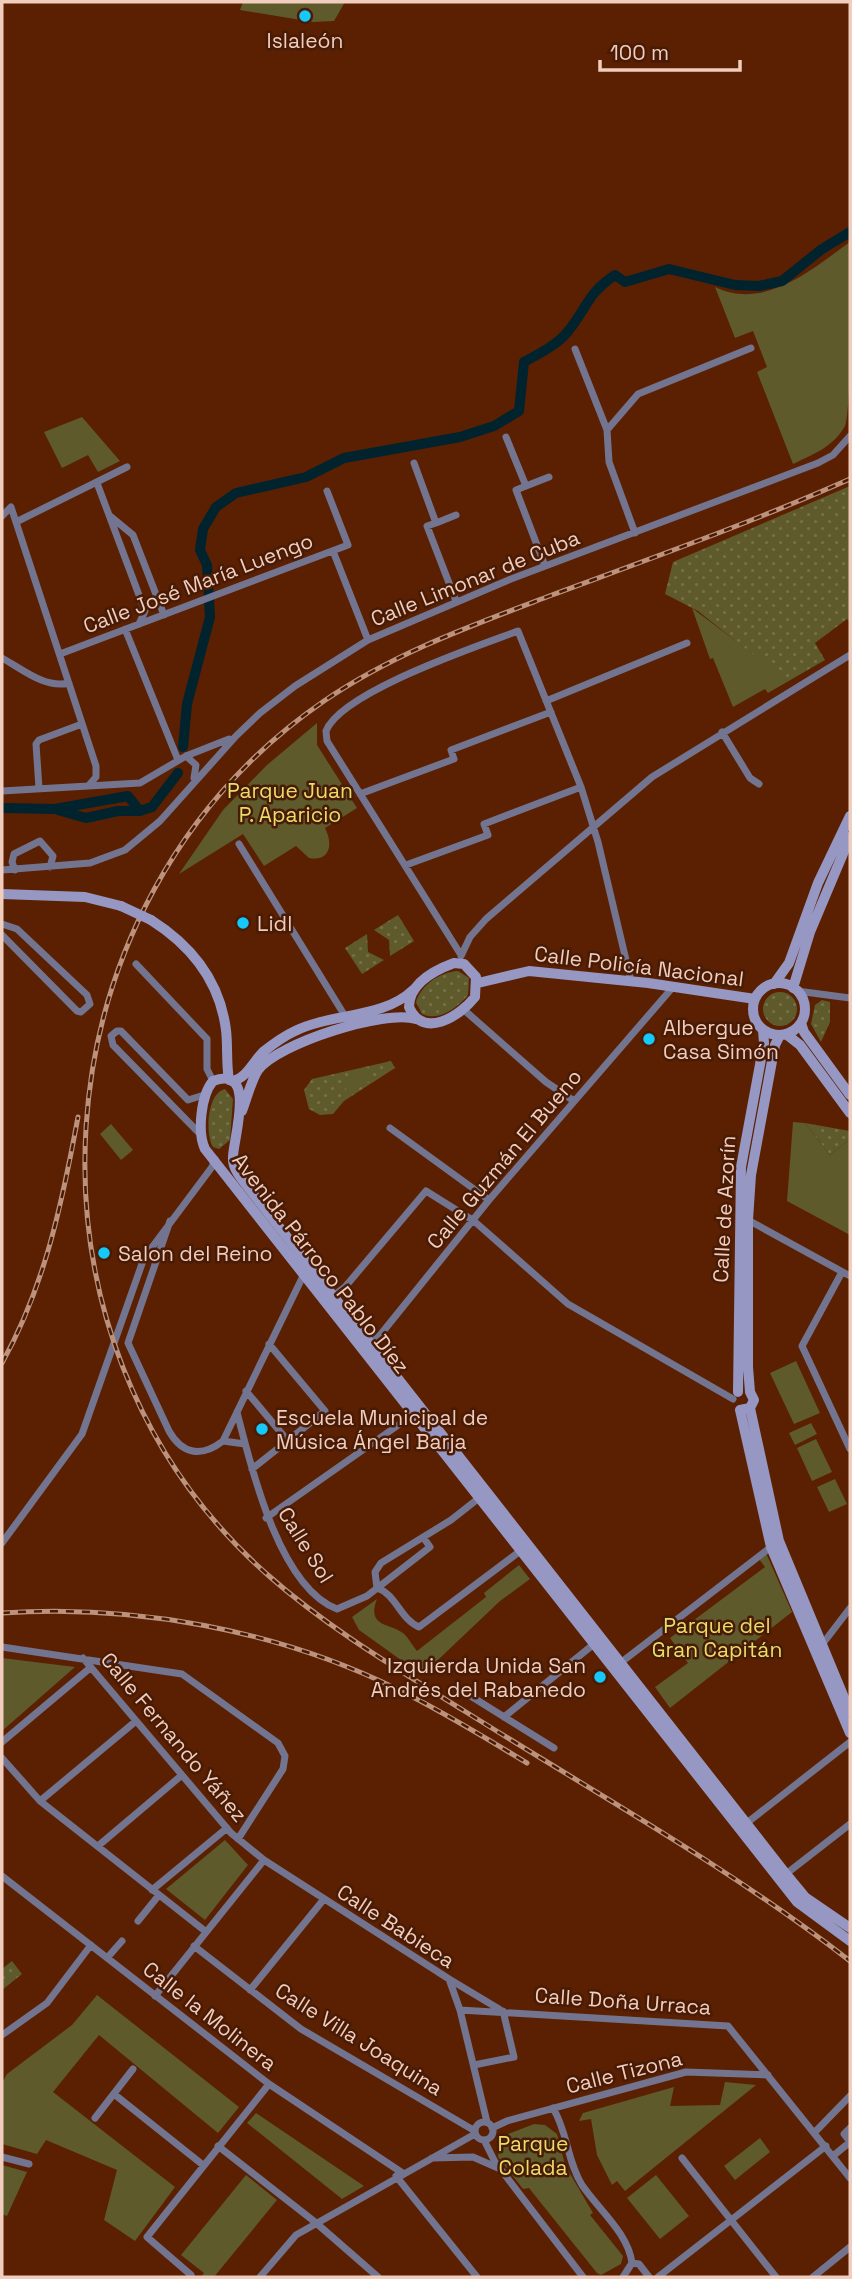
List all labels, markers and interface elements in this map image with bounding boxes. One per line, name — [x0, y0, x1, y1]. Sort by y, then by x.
marker: Islaleón — [297, 8, 313, 24]
place label: Islaleón — [267, 27, 343, 54]
scale bar — [600, 28, 740, 72]
text: 100 m — [610, 39, 669, 66]
street label: Calle Limonar de Cuba — [367, 524, 583, 632]
street label: Calle José María Luengo — [79, 527, 317, 639]
park label: Parque Juan P. Aparicio — [227, 777, 353, 828]
place label: Lidl — [257, 910, 292, 937]
marker: Lidl — [235, 915, 251, 931]
street label: Calle Policía Nacional — [533, 940, 745, 992]
place label: Albergue Casa Simón — [663, 1014, 779, 1065]
marker: Albergue Casa Simón — [641, 1031, 657, 1047]
street label: Calle Guzmán El Bueno — [421, 1063, 587, 1255]
street label: Calle de Azorín — [707, 1135, 741, 1283]
street label: Avenida Párroco Pablo Díez — [226, 1147, 416, 1379]
place label: Salon del Reino — [118, 1240, 273, 1267]
marker: Salon del Reino — [96, 1245, 112, 1261]
place label: Escuela Municipal de Música Ángel Barja — [276, 1404, 488, 1455]
marker: Escuela Municipal de Música Ángel Barja — [254, 1421, 270, 1437]
street label: Calle Sol — [272, 1502, 340, 1588]
park label: Parque del Gran Capitán — [652, 1612, 782, 1663]
street label: Calle Fernando Yáñez — [95, 1646, 253, 1828]
place label: Izquierda Unida San Andrés del Rabanedo — [371, 1652, 586, 1703]
marker: Izquierda Unida San Andrés del Rabanedo — [592, 1669, 608, 1685]
street label: Calle Babieca — [332, 1878, 460, 1974]
street label: Calle la Molinera — [138, 1955, 282, 2077]
street label: Calle Villa Joaquina — [270, 1977, 448, 2101]
street label: Calle Doña Urraca — [534, 1981, 712, 2021]
street label: Calle Tizona — [563, 2045, 685, 2099]
park label: Parque Colada — [498, 2130, 568, 2181]

